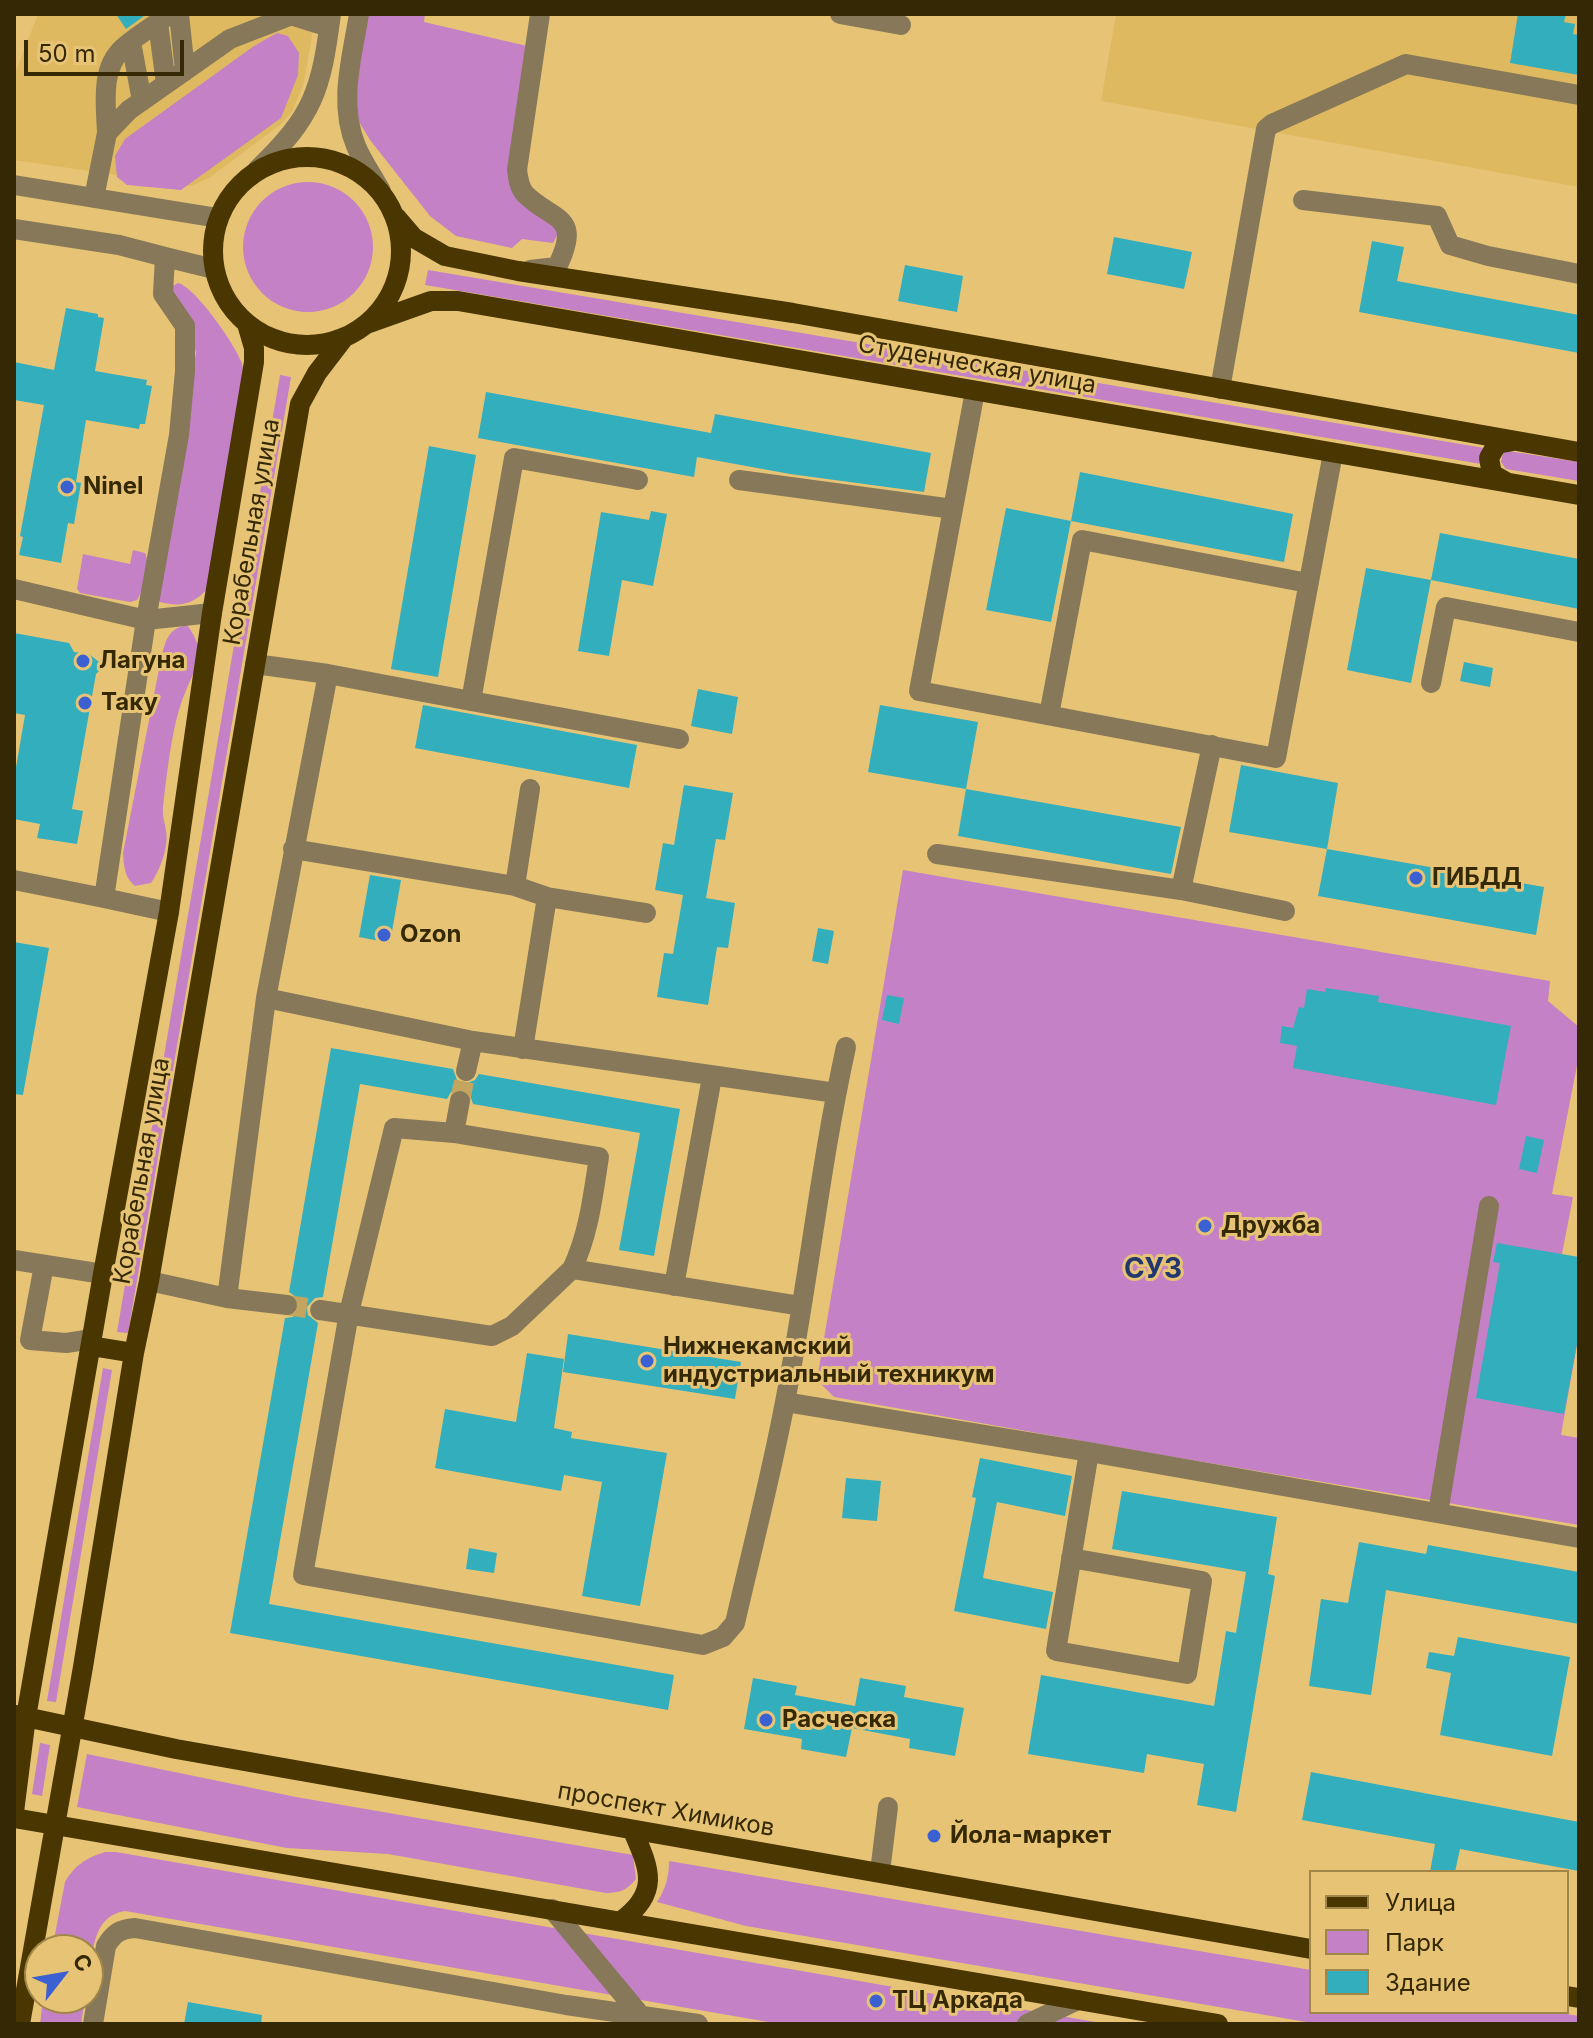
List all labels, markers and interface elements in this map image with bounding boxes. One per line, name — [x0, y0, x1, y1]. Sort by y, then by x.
scale bar — [28, 24, 188, 74]
text: 50 m — [38, 39, 96, 68]
street label: Студенческая улица — [856, 330, 1098, 400]
street label: Корабельная улица — [218, 417, 286, 647]
place label: Ninel — [83, 473, 144, 501]
marker: Ninel — [58, 478, 76, 496]
place label: Лагуна — [99, 647, 185, 675]
marker: Лагуна — [74, 652, 92, 670]
place label: Таку — [101, 689, 158, 717]
marker: Таку — [76, 694, 94, 712]
place label: ГИБДД — [1432, 864, 1522, 892]
marker: ГИБДД — [1407, 869, 1425, 887]
place label: Ozon — [400, 921, 461, 949]
marker: Ozon — [375, 926, 393, 944]
street label: Корабельная улица — [108, 1056, 176, 1286]
place label: Дружба — [1221, 1212, 1320, 1240]
marker: Дружба — [1196, 1217, 1214, 1235]
district label: СУЗ — [1124, 1253, 1182, 1287]
place label: Нижнекамский индустриальный техникум — [663, 1333, 994, 1389]
marker: Нижнекамский индустриальный техникум — [638, 1352, 656, 1370]
place label: Расческа — [782, 1706, 896, 1734]
marker: Расческа — [757, 1711, 775, 1729]
street label: проспект Химиков — [555, 1777, 777, 1843]
place label: Йола-маркет — [950, 1822, 1111, 1850]
marker: Йола-маркет — [925, 1827, 943, 1845]
legend — [1309, 1870, 1569, 2014]
text: Улица — [1385, 1888, 1456, 1917]
text: Парк — [1385, 1928, 1444, 1957]
north arrow — [24, 1934, 104, 2014]
text: С — [68, 1949, 98, 1976]
text: Здание — [1385, 1968, 1471, 1997]
place label: ТЦ Аркада — [892, 1987, 1023, 2015]
marker: ТЦ Аркада — [867, 1992, 885, 2010]

